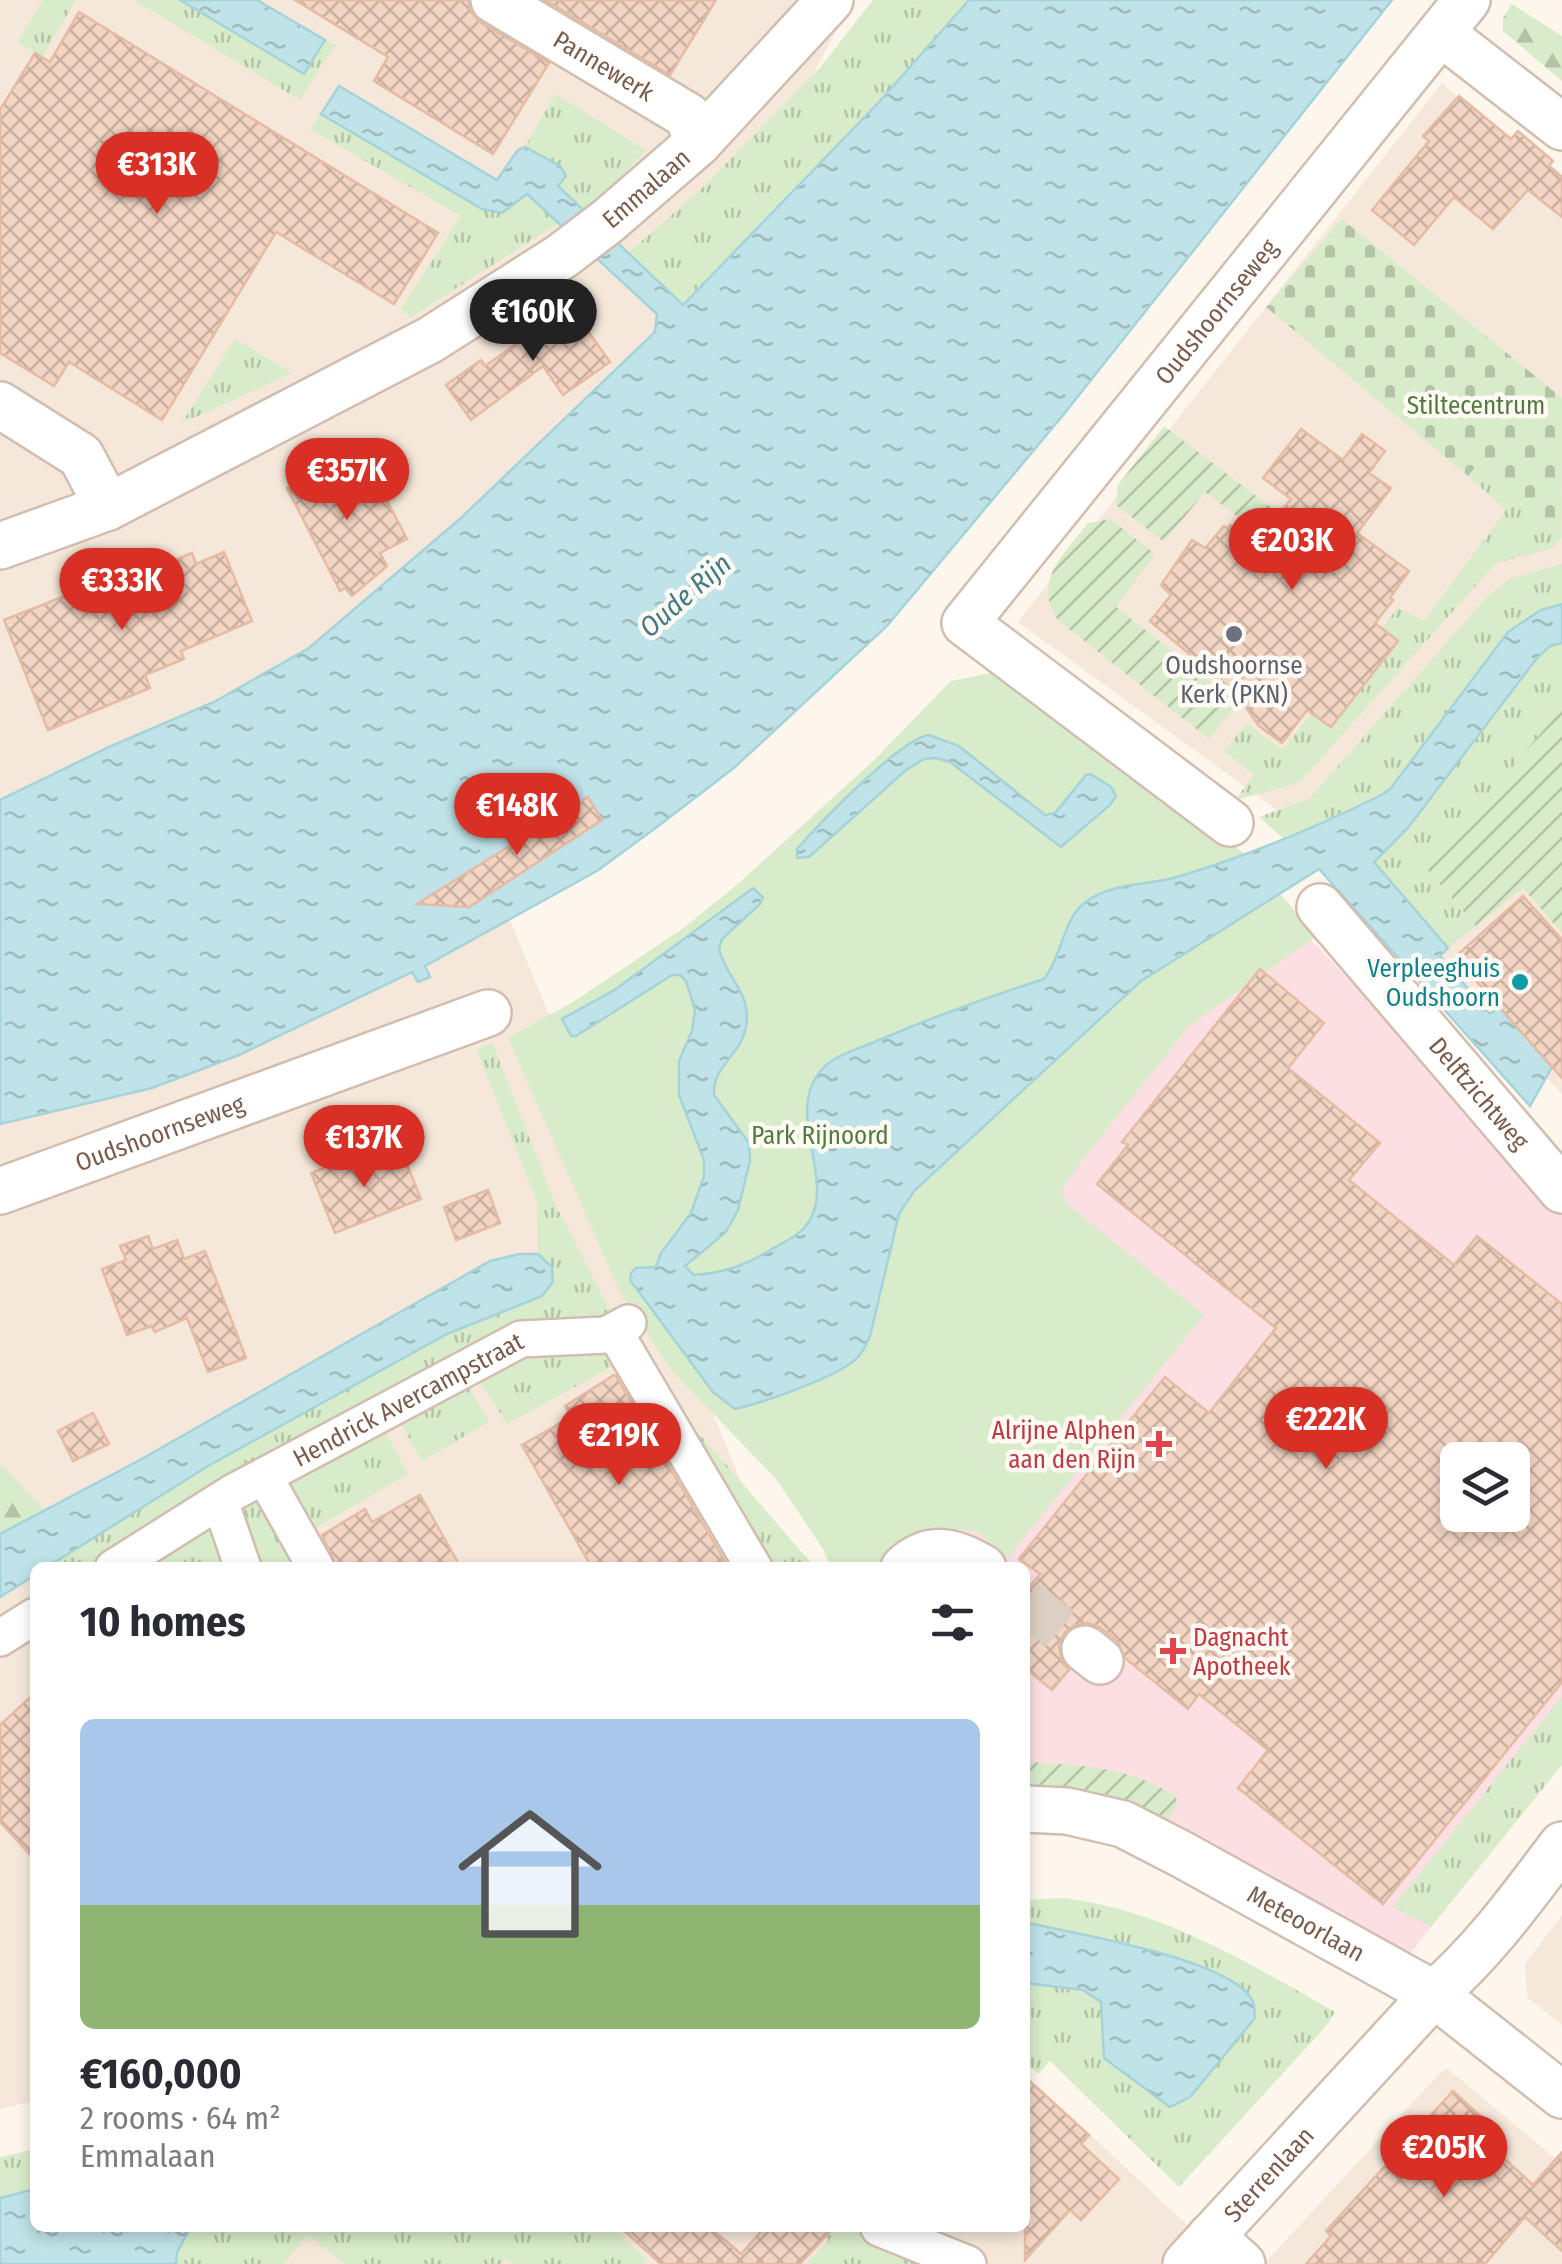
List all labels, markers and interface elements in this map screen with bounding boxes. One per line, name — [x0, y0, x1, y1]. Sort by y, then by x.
street label: Pannewerk — [548, 25, 659, 108]
pin: €313K — [87, 132, 227, 217]
street label: Emmalaan — [597, 143, 696, 235]
text: €313K — [118, 145, 196, 183]
street label: Oudshoornseweg — [1149, 233, 1284, 391]
pin: €160K — [463, 279, 603, 364]
text: €160K — [492, 292, 574, 330]
park label: Stiltecentrum — [1407, 391, 1545, 421]
pin: €357K — [277, 438, 417, 523]
text: €357K — [307, 451, 387, 489]
pin: €203K — [1222, 508, 1362, 593]
text: €203K — [1251, 521, 1333, 559]
water label: Oude Rijn — [633, 547, 738, 644]
pin: €333K — [52, 548, 192, 633]
text: €333K — [81, 561, 163, 599]
marker: Oudshoornse Kerk (PKN) — [1223, 623, 1245, 645]
place label: Oudshoornse Kerk (PKN) — [1165, 651, 1303, 710]
pin: €148K — [447, 773, 587, 858]
text: €148K — [476, 786, 558, 824]
place label: Verpleeghuis Oudshoorn — [1367, 954, 1500, 1013]
marker: Verpleeghuis Oudshoorn — [1509, 971, 1531, 993]
street label: Delftzichtweg — [1422, 1032, 1535, 1156]
street label: Oudshoornseweg — [71, 1089, 249, 1178]
pin: €137K — [294, 1105, 434, 1190]
text: €137K — [326, 1118, 402, 1156]
park label: Park Rijnoord — [751, 1121, 889, 1151]
street label: Hendrick Avercampstraat — [288, 1326, 529, 1474]
pin: €222K — [1256, 1387, 1396, 1472]
text: €222K — [1286, 1400, 1366, 1438]
pin: €219K — [549, 1403, 689, 1488]
text: €219K — [579, 1416, 659, 1454]
place label: Alrijne Alphen aan den Rijn — [992, 1416, 1136, 1475]
marker: Alrijne Alphen aan den Rijn — [1146, 1431, 1172, 1457]
map controls — [1440, 1442, 1530, 1532]
button: layers — [1440, 1442, 1530, 1532]
icon: filters — [925, 1595, 980, 1650]
text: 10 homes — [80, 1597, 246, 1647]
place label: Dagnacht Apotheek — [1193, 1623, 1291, 1682]
marker: Dagnacht Apotheek — [1162, 1640, 1184, 1662]
icon: home — [440, 1784, 620, 1964]
street label: Meteoorlaan — [1242, 1880, 1370, 1969]
text: €160,000 — [80, 2049, 242, 2099]
text: 2 rooms · 64 m² — [80, 2099, 281, 2137]
pin: €205K — [1374, 2115, 1514, 2200]
street label: Sterrenlaan — [1218, 2121, 1321, 2229]
text: €205K — [1402, 2128, 1486, 2166]
text: Emmalaan — [80, 2137, 216, 2175]

